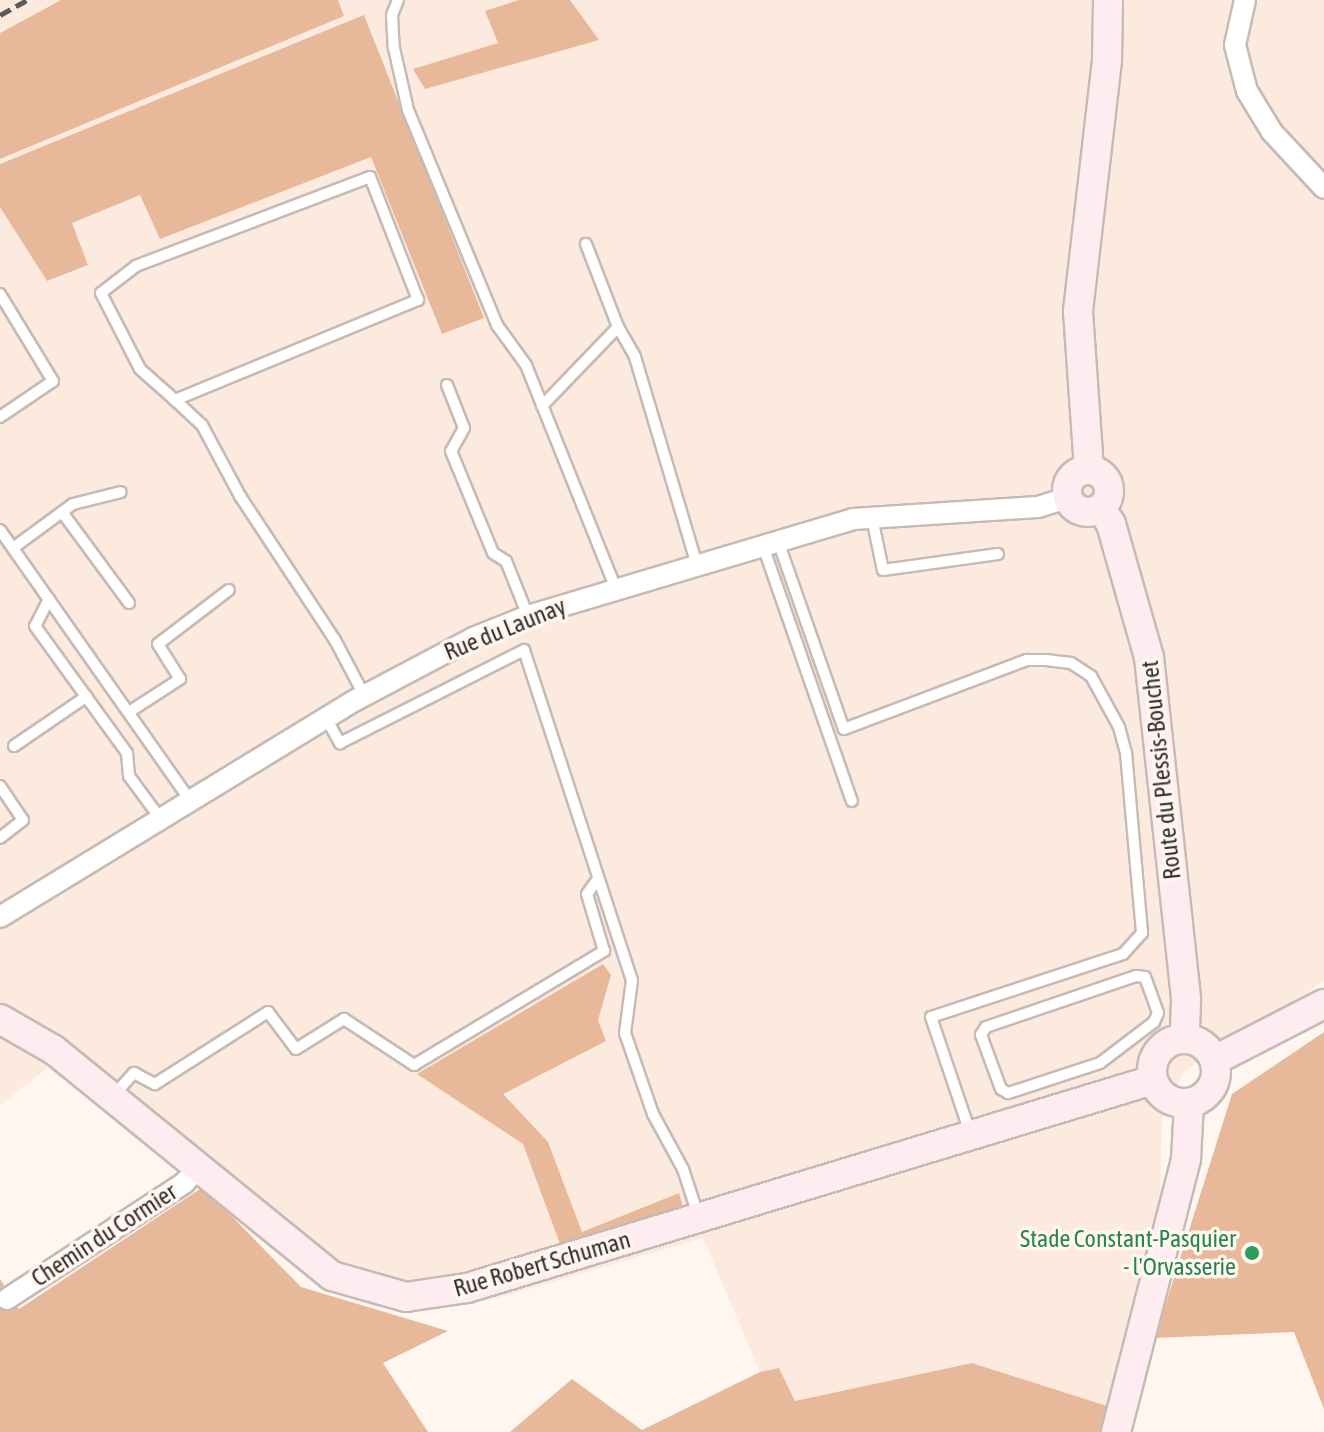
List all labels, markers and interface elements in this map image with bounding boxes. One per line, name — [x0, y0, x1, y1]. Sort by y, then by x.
street label: Rue du Launay — [440, 592, 570, 666]
street label: Route du Plessis-Bouchet — [1135, 659, 1187, 881]
street label: Chemin du Cormier — [26, 1177, 182, 1293]
street label: Rue Robert Schuman — [450, 1225, 634, 1303]
place label: Stade Constant-Pasquier - l'Orvasserie — [1020, 1225, 1236, 1281]
marker: Stade Constant-Pasquier - l'Orvasserie — [1243, 1244, 1261, 1262]

